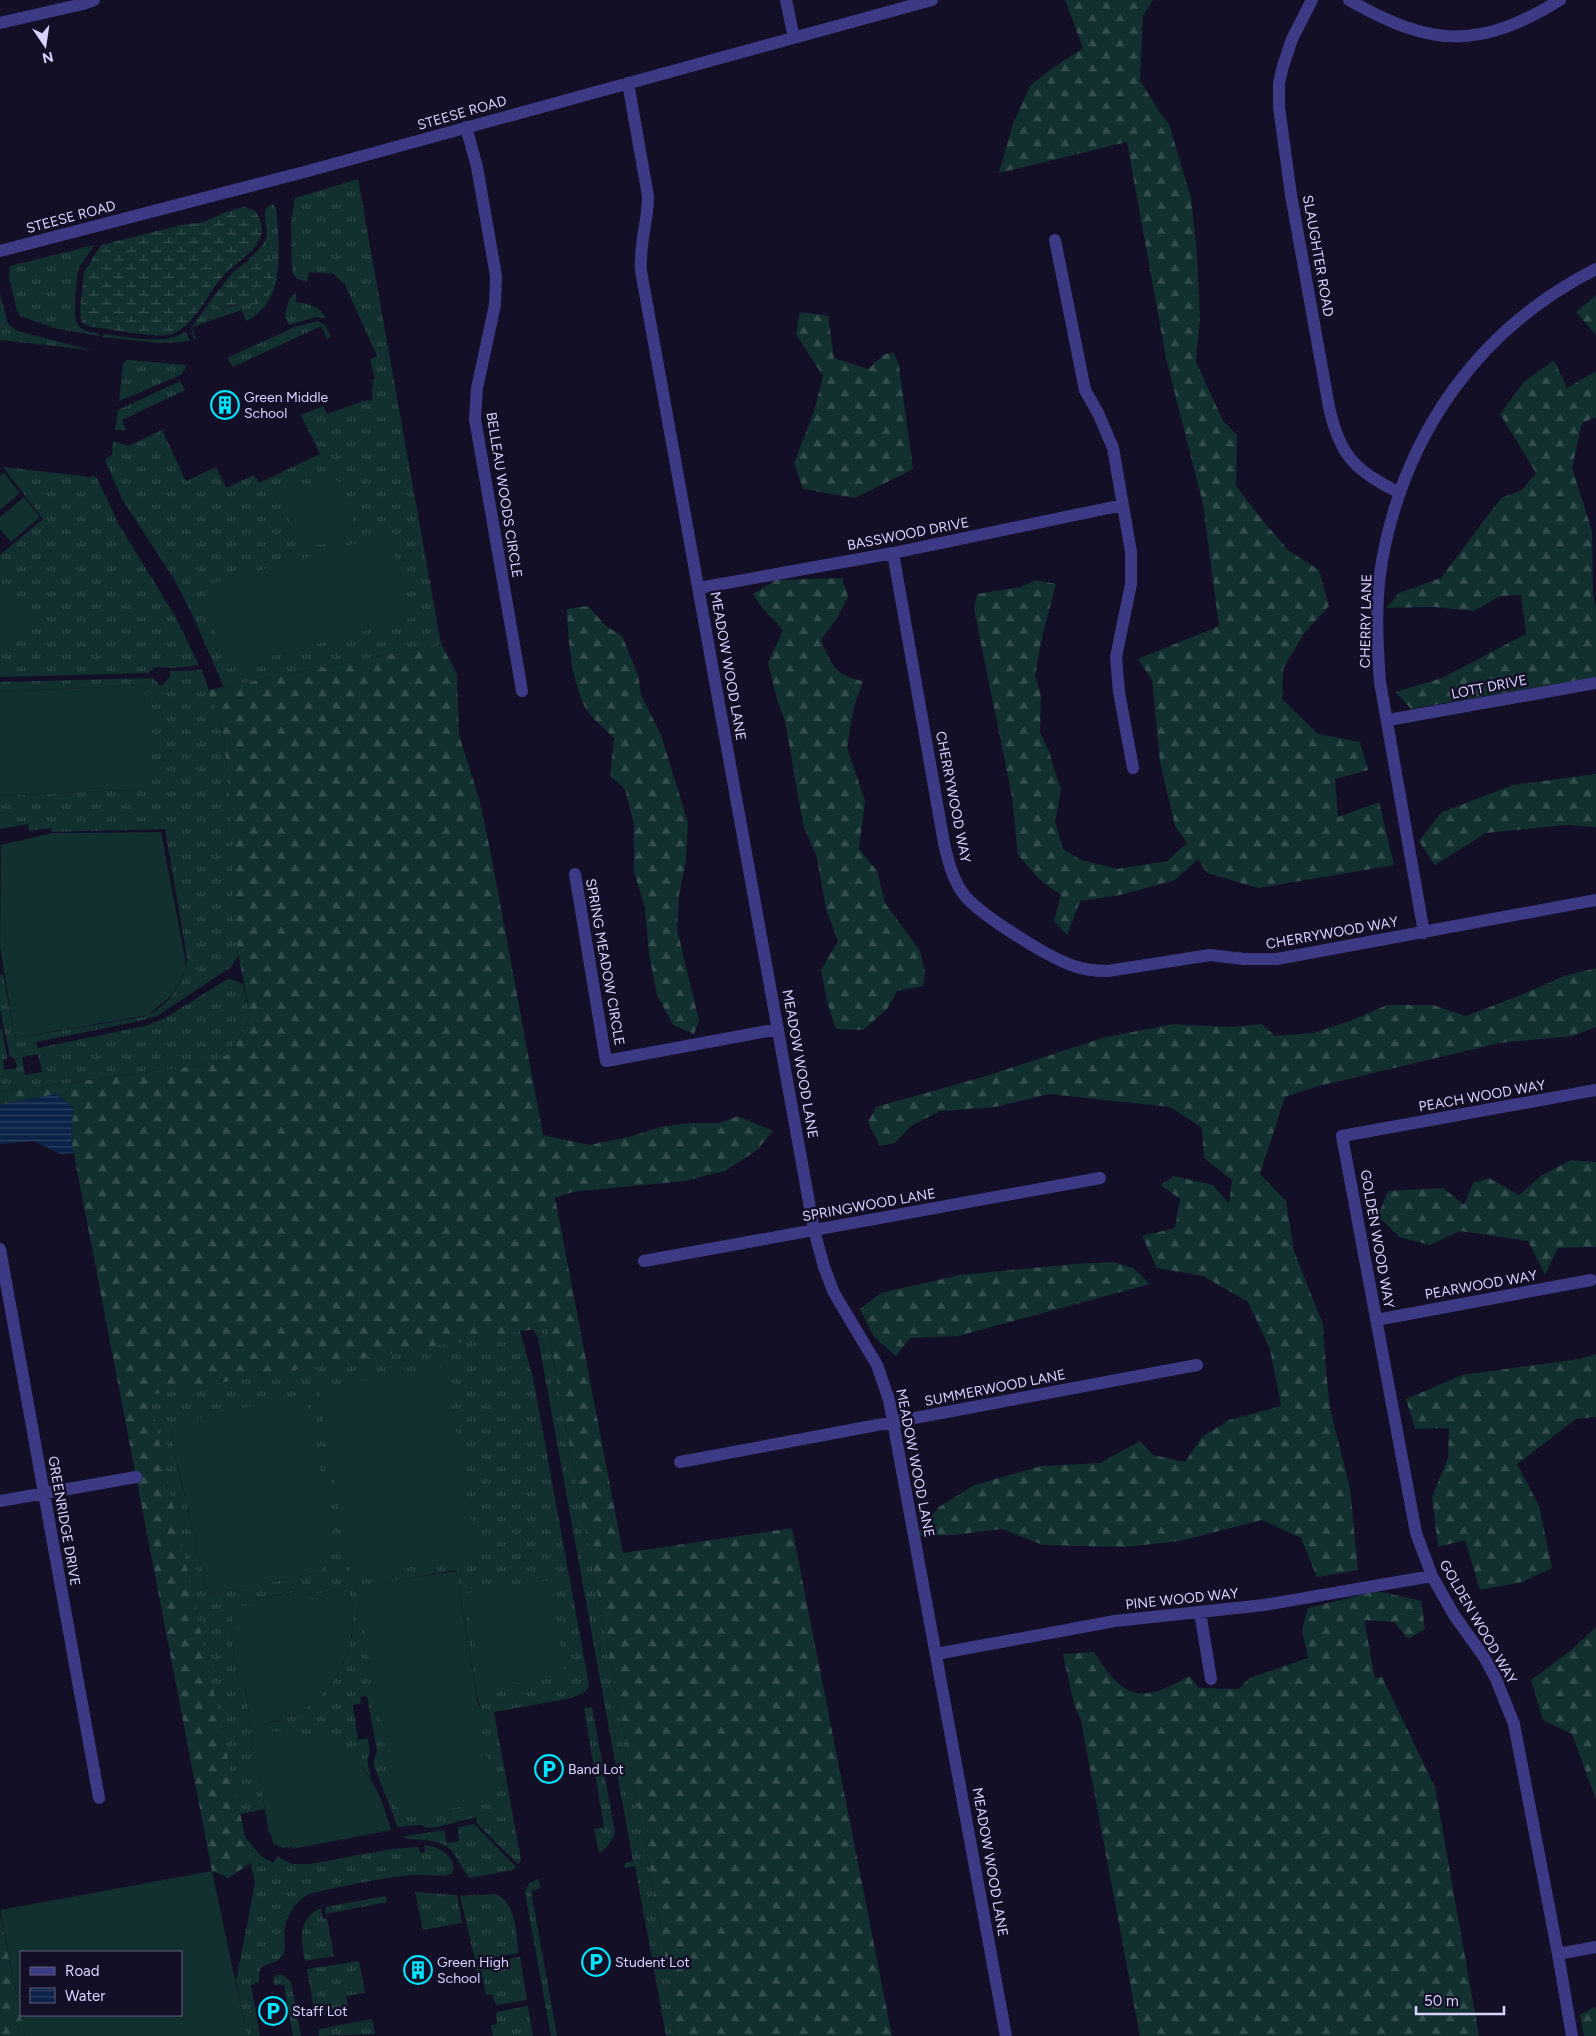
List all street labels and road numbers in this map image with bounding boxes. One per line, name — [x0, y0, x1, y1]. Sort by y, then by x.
street label: STEESE ROAD — [415, 92, 509, 134]
street label: SLAUGHTER ROAD — [1299, 194, 1337, 318]
street label: STEESE ROAD — [24, 197, 118, 237]
street label: BELLEAU WOODS CIRCLE — [482, 411, 526, 579]
street label: BASSWOOD DRIVE — [846, 514, 970, 554]
street label: CHERRY LANE — [1357, 574, 1375, 668]
street label: MEADOW WOOD LANE — [707, 590, 749, 742]
street label: LOTT DRIVE — [1450, 671, 1528, 703]
street label: CHERRYWOOD WAY — [932, 730, 974, 865]
street label: SPRING MEADOW CIRCLE — [582, 877, 628, 1047]
street label: CHERRYWOOD WAY — [1265, 913, 1400, 953]
street label: MEADOW WOOD LANE — [779, 988, 821, 1140]
street label: PEACH WOOD WAY — [1417, 1076, 1547, 1116]
street label: GOLDEN WOOD WAY — [1356, 1169, 1398, 1310]
street label: SPRINGWOOD LANE — [801, 1185, 937, 1225]
street label: PEARWOOD WAY — [1424, 1267, 1539, 1303]
street label: SUMMERWOOD LANE — [923, 1366, 1067, 1410]
street label: MEADOW WOOD LANE — [892, 1387, 938, 1539]
street label: GREENRIDGE DRIVE — [44, 1455, 84, 1587]
street label: GOLDEN WOOD WAY — [1436, 1557, 1521, 1687]
street label: PINE WOOD WAY — [1125, 1585, 1240, 1613]
street label: MEADOW WOOD LANE — [969, 1786, 1011, 1938]

